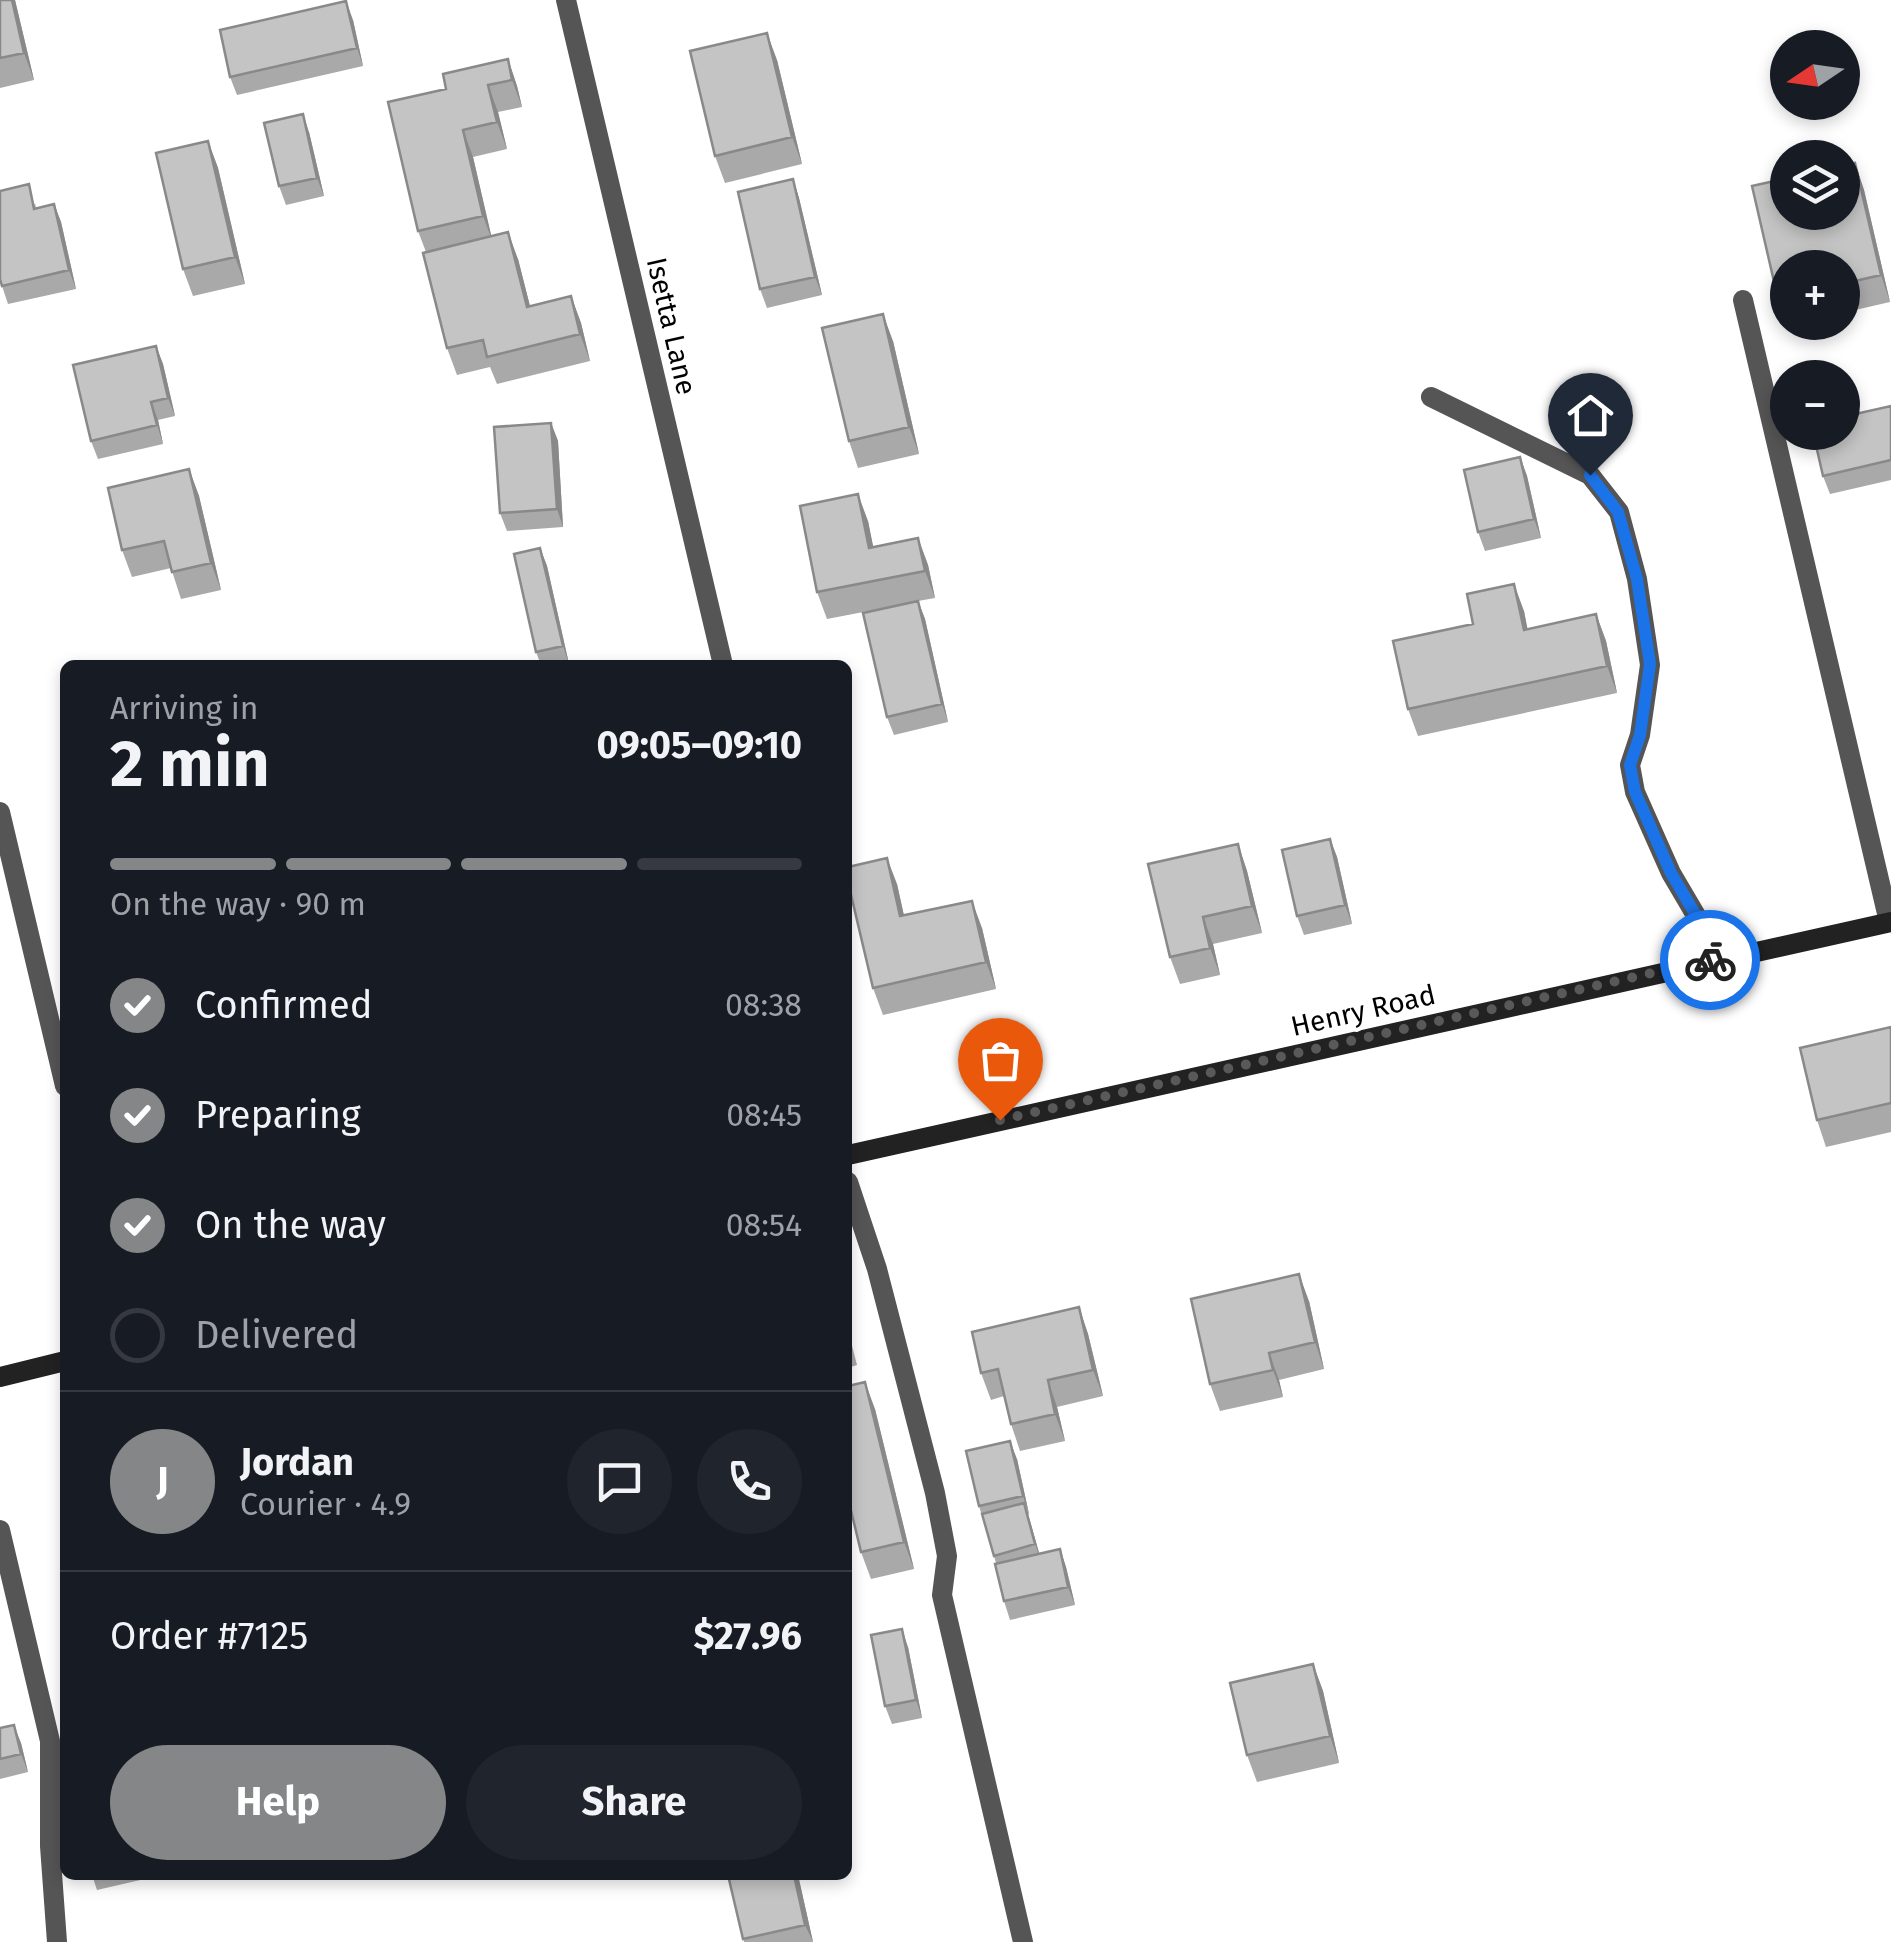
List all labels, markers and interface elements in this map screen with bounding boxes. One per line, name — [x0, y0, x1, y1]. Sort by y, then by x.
north arrow — [1770, 30, 1860, 120]
map controls — [1770, 30, 1860, 450]
button: layers — [1770, 140, 1860, 230]
button: + — [1770, 250, 1860, 340]
street label: Isetta Lane — [640, 254, 703, 398]
button: − — [1770, 360, 1860, 450]
pin — [1548, 373, 1633, 476]
icon: home — [1563, 388, 1618, 443]
text: Arriving in — [110, 689, 258, 727]
text: 09:05–09:10 — [597, 722, 802, 768]
text: 2 min — [110, 725, 270, 803]
text: On the way · 90 m — [110, 885, 366, 923]
courier — [1660, 910, 1760, 1010]
icon: bike — [1683, 933, 1738, 988]
icon: check — [110, 978, 165, 1033]
street label: Henry Road — [1288, 978, 1439, 1043]
text: Confirmed — [195, 982, 373, 1028]
text: 08:38 — [725, 986, 802, 1024]
pin — [958, 1018, 1043, 1121]
icon: bag — [973, 1033, 1028, 1088]
icon: check — [110, 1088, 165, 1143]
text: Preparing — [195, 1092, 361, 1138]
text: 08:45 — [726, 1096, 802, 1134]
icon: check — [110, 1198, 165, 1253]
text: On the way — [195, 1202, 386, 1248]
text: 08:54 — [726, 1206, 802, 1244]
text: Delivered — [195, 1312, 358, 1358]
button: chat — [567, 1429, 672, 1534]
button: phone — [697, 1429, 802, 1534]
text: Jordan — [240, 1439, 354, 1485]
text: J — [156, 1458, 169, 1504]
text: Courier · 4.9 — [240, 1485, 411, 1523]
text: Order #7125 — [110, 1613, 308, 1659]
text: $27.96 — [693, 1613, 802, 1659]
button: Help — [110, 1745, 446, 1860]
button: Share — [466, 1745, 802, 1860]

